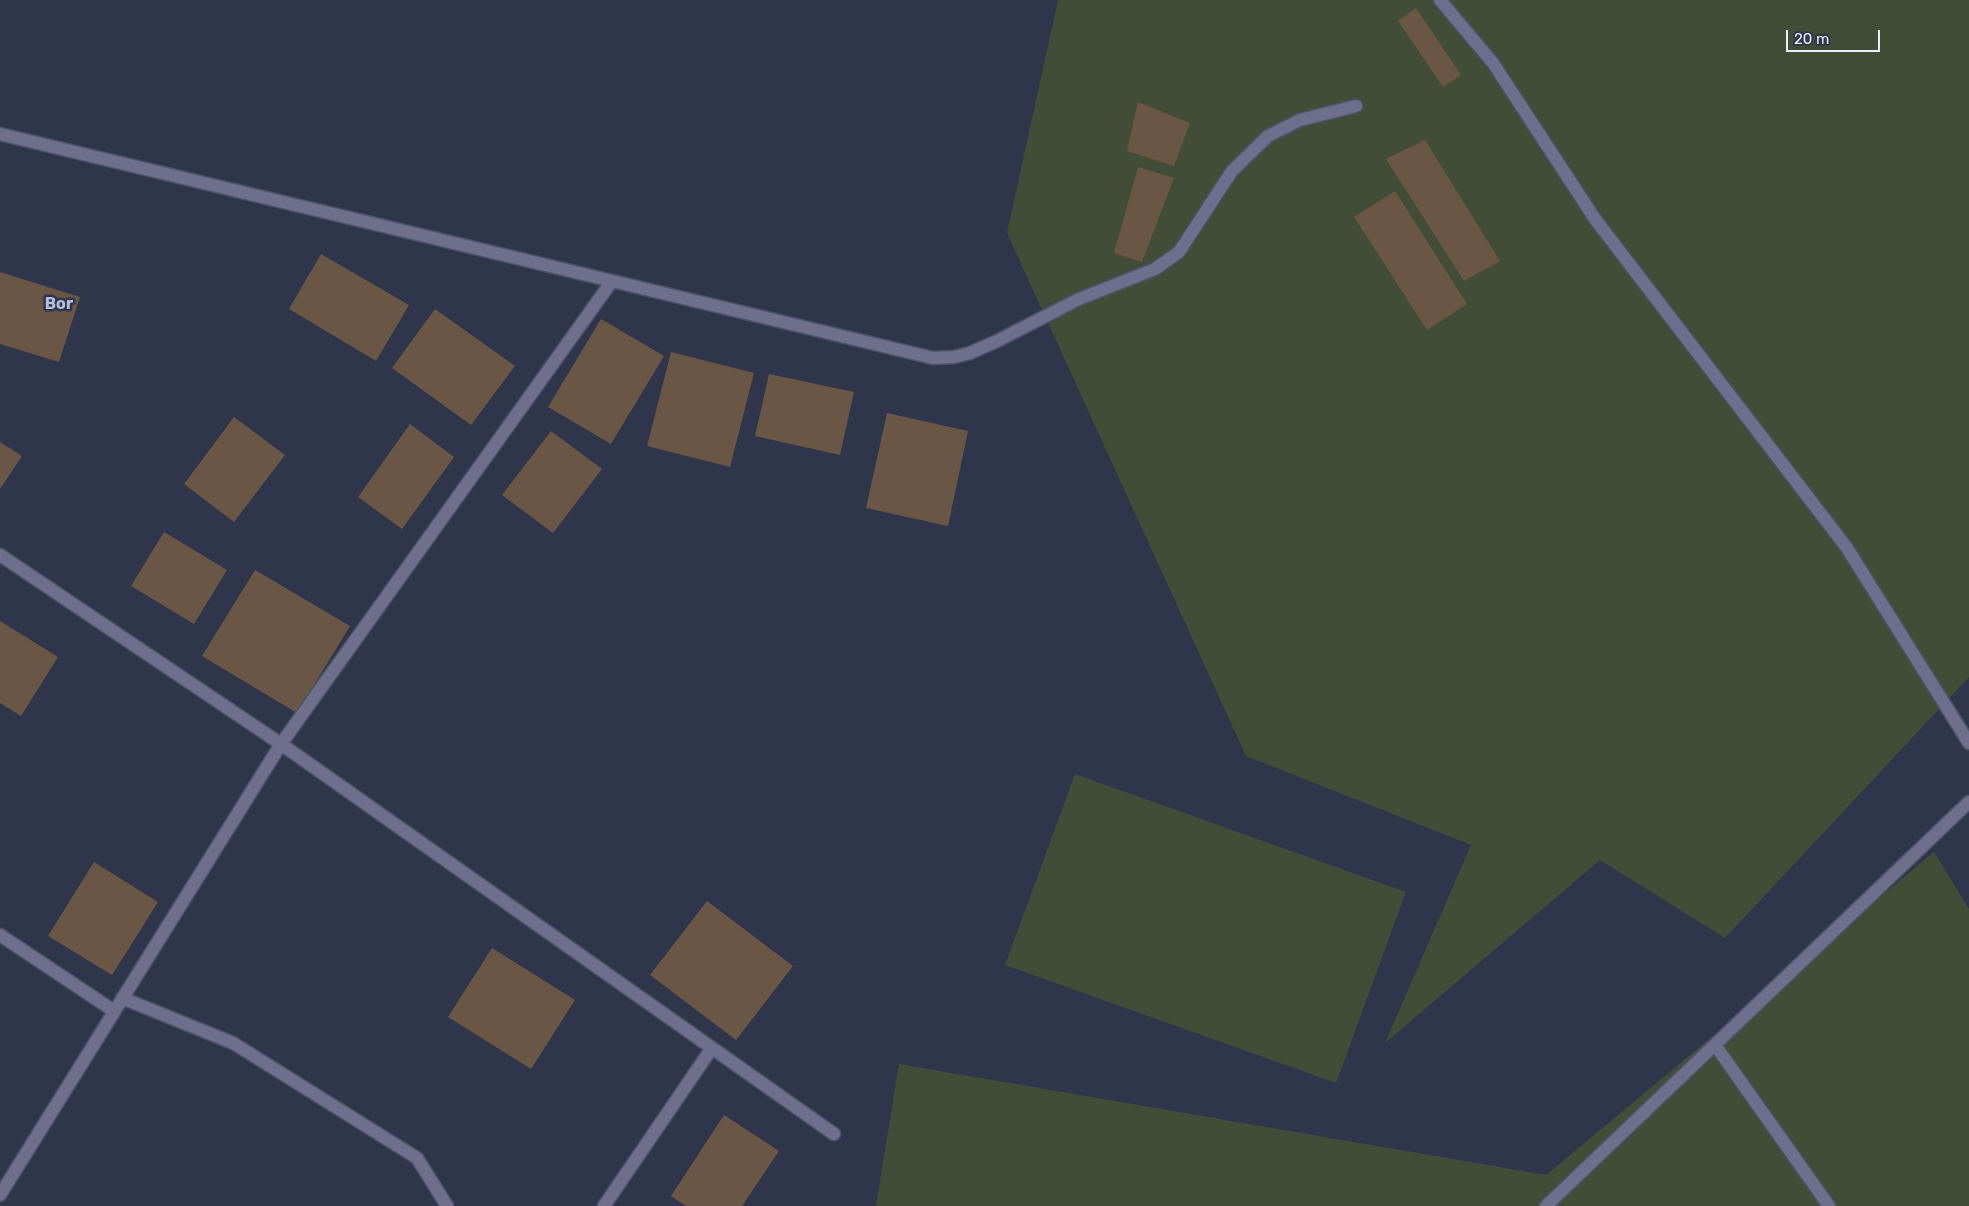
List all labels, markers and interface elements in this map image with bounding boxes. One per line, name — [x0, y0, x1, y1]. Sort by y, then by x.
scale bar — [1789, 20, 1883, 52]
text: 20 m — [1794, 30, 1829, 48]
district label: Bor — [45, 294, 73, 314]

